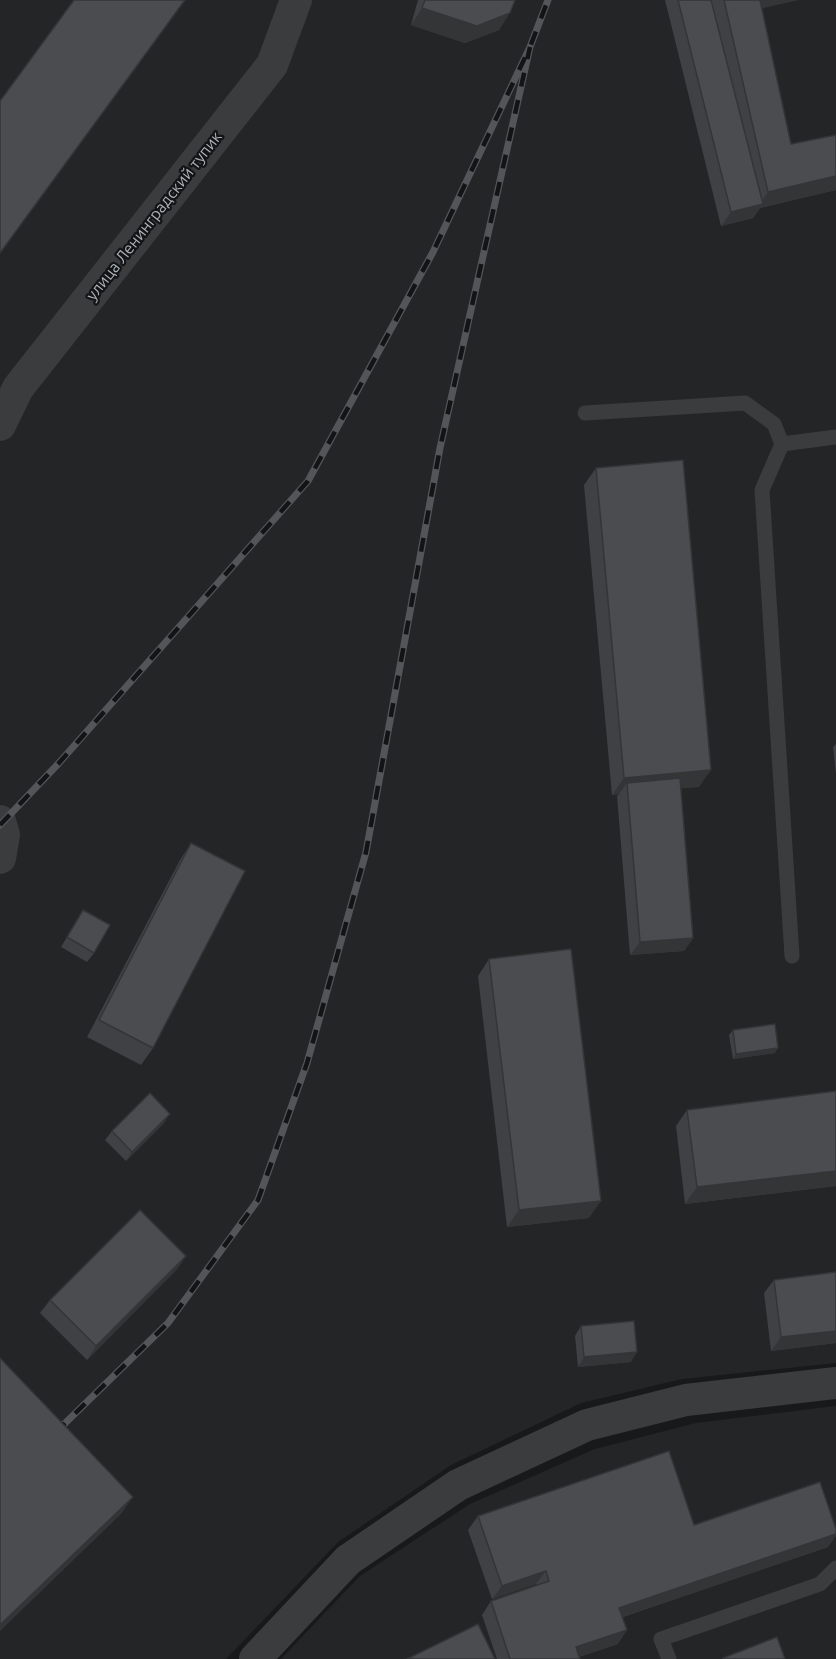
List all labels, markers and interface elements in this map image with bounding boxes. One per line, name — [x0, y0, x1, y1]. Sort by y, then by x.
street label: улица Ленинградский тупик — [82, 128, 226, 304]

